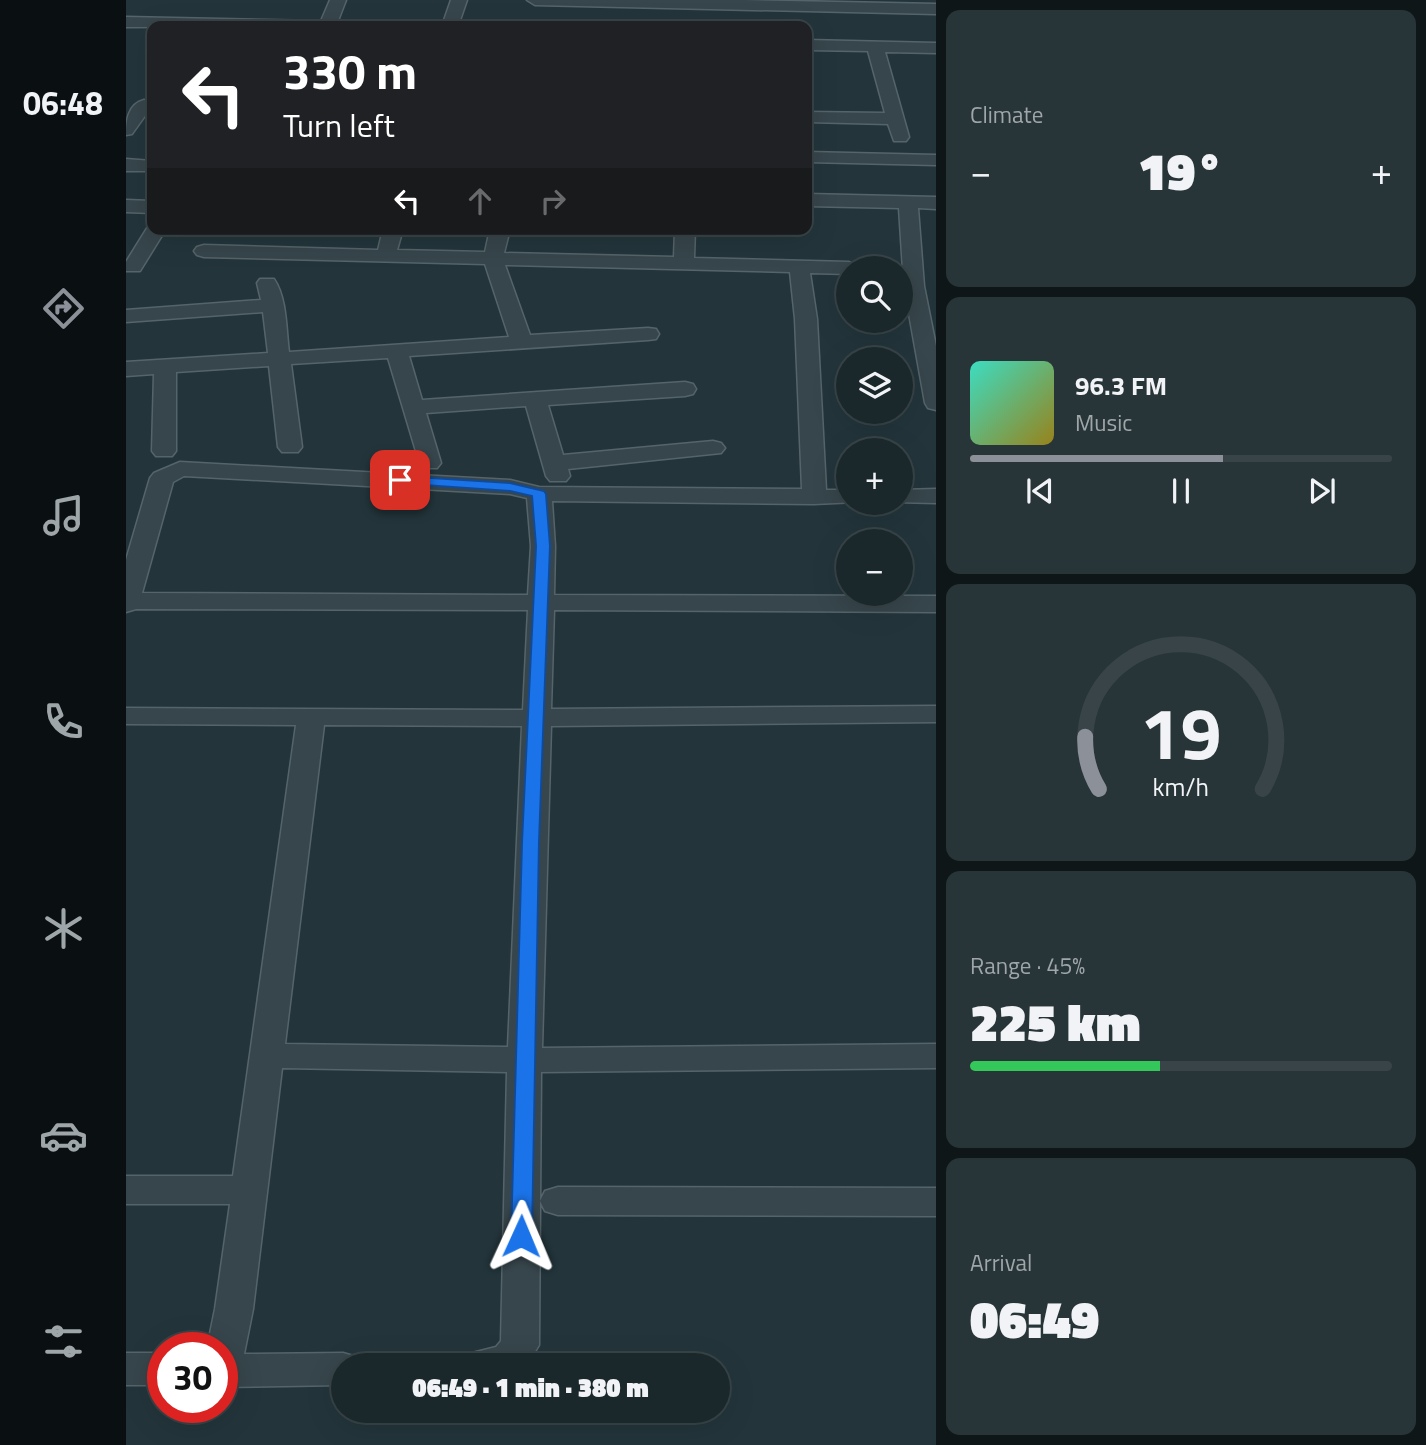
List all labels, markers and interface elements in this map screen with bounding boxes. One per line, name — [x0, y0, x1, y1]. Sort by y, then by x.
text: 330 m — [283, 33, 417, 108]
icon: left — [168, 49, 259, 140]
text: 06:48 — [23, 79, 103, 127]
text: Climate — [970, 97, 1043, 132]
text: Turn left — [283, 101, 395, 149]
text: 19° — [1138, 131, 1224, 210]
text: − — [970, 142, 991, 200]
text: + — [1371, 142, 1392, 200]
icon: left — [388, 182, 426, 220]
icon: ahead — [461, 182, 499, 220]
icon: right — [534, 182, 572, 220]
map controls — [836, 256, 913, 606]
button: search — [836, 256, 913, 333]
icon: directions — [39, 284, 88, 333]
button: layers — [836, 347, 913, 424]
text: 96.3 FM — [1075, 366, 1167, 405]
text: Music — [1075, 405, 1132, 440]
button: + — [836, 438, 913, 515]
pin — [370, 450, 430, 510]
icon: arrive — [381, 461, 419, 499]
icon: previous — [1021, 472, 1059, 510]
icon: pause — [1162, 472, 1200, 510]
icon: next — [1303, 472, 1341, 510]
icon: music — [39, 491, 88, 540]
button: − — [836, 529, 913, 606]
text: 19 — [1140, 677, 1222, 787]
icon: phone — [39, 697, 88, 746]
text: km/h — [1153, 767, 1209, 805]
icon: climate — [39, 904, 88, 953]
text: Range · 45% — [970, 948, 1085, 983]
text: 225 km — [970, 982, 1141, 1061]
icon: car — [39, 1111, 88, 1160]
position arrow — [484, 1199, 558, 1273]
text: Arrival — [970, 1245, 1032, 1280]
text: 06:49 — [970, 1279, 1099, 1358]
icon: filters — [39, 1317, 88, 1366]
speed limit sign: 30 — [147, 1332, 238, 1423]
text: 06:49 · 1 min · 380 m — [412, 1368, 649, 1407]

